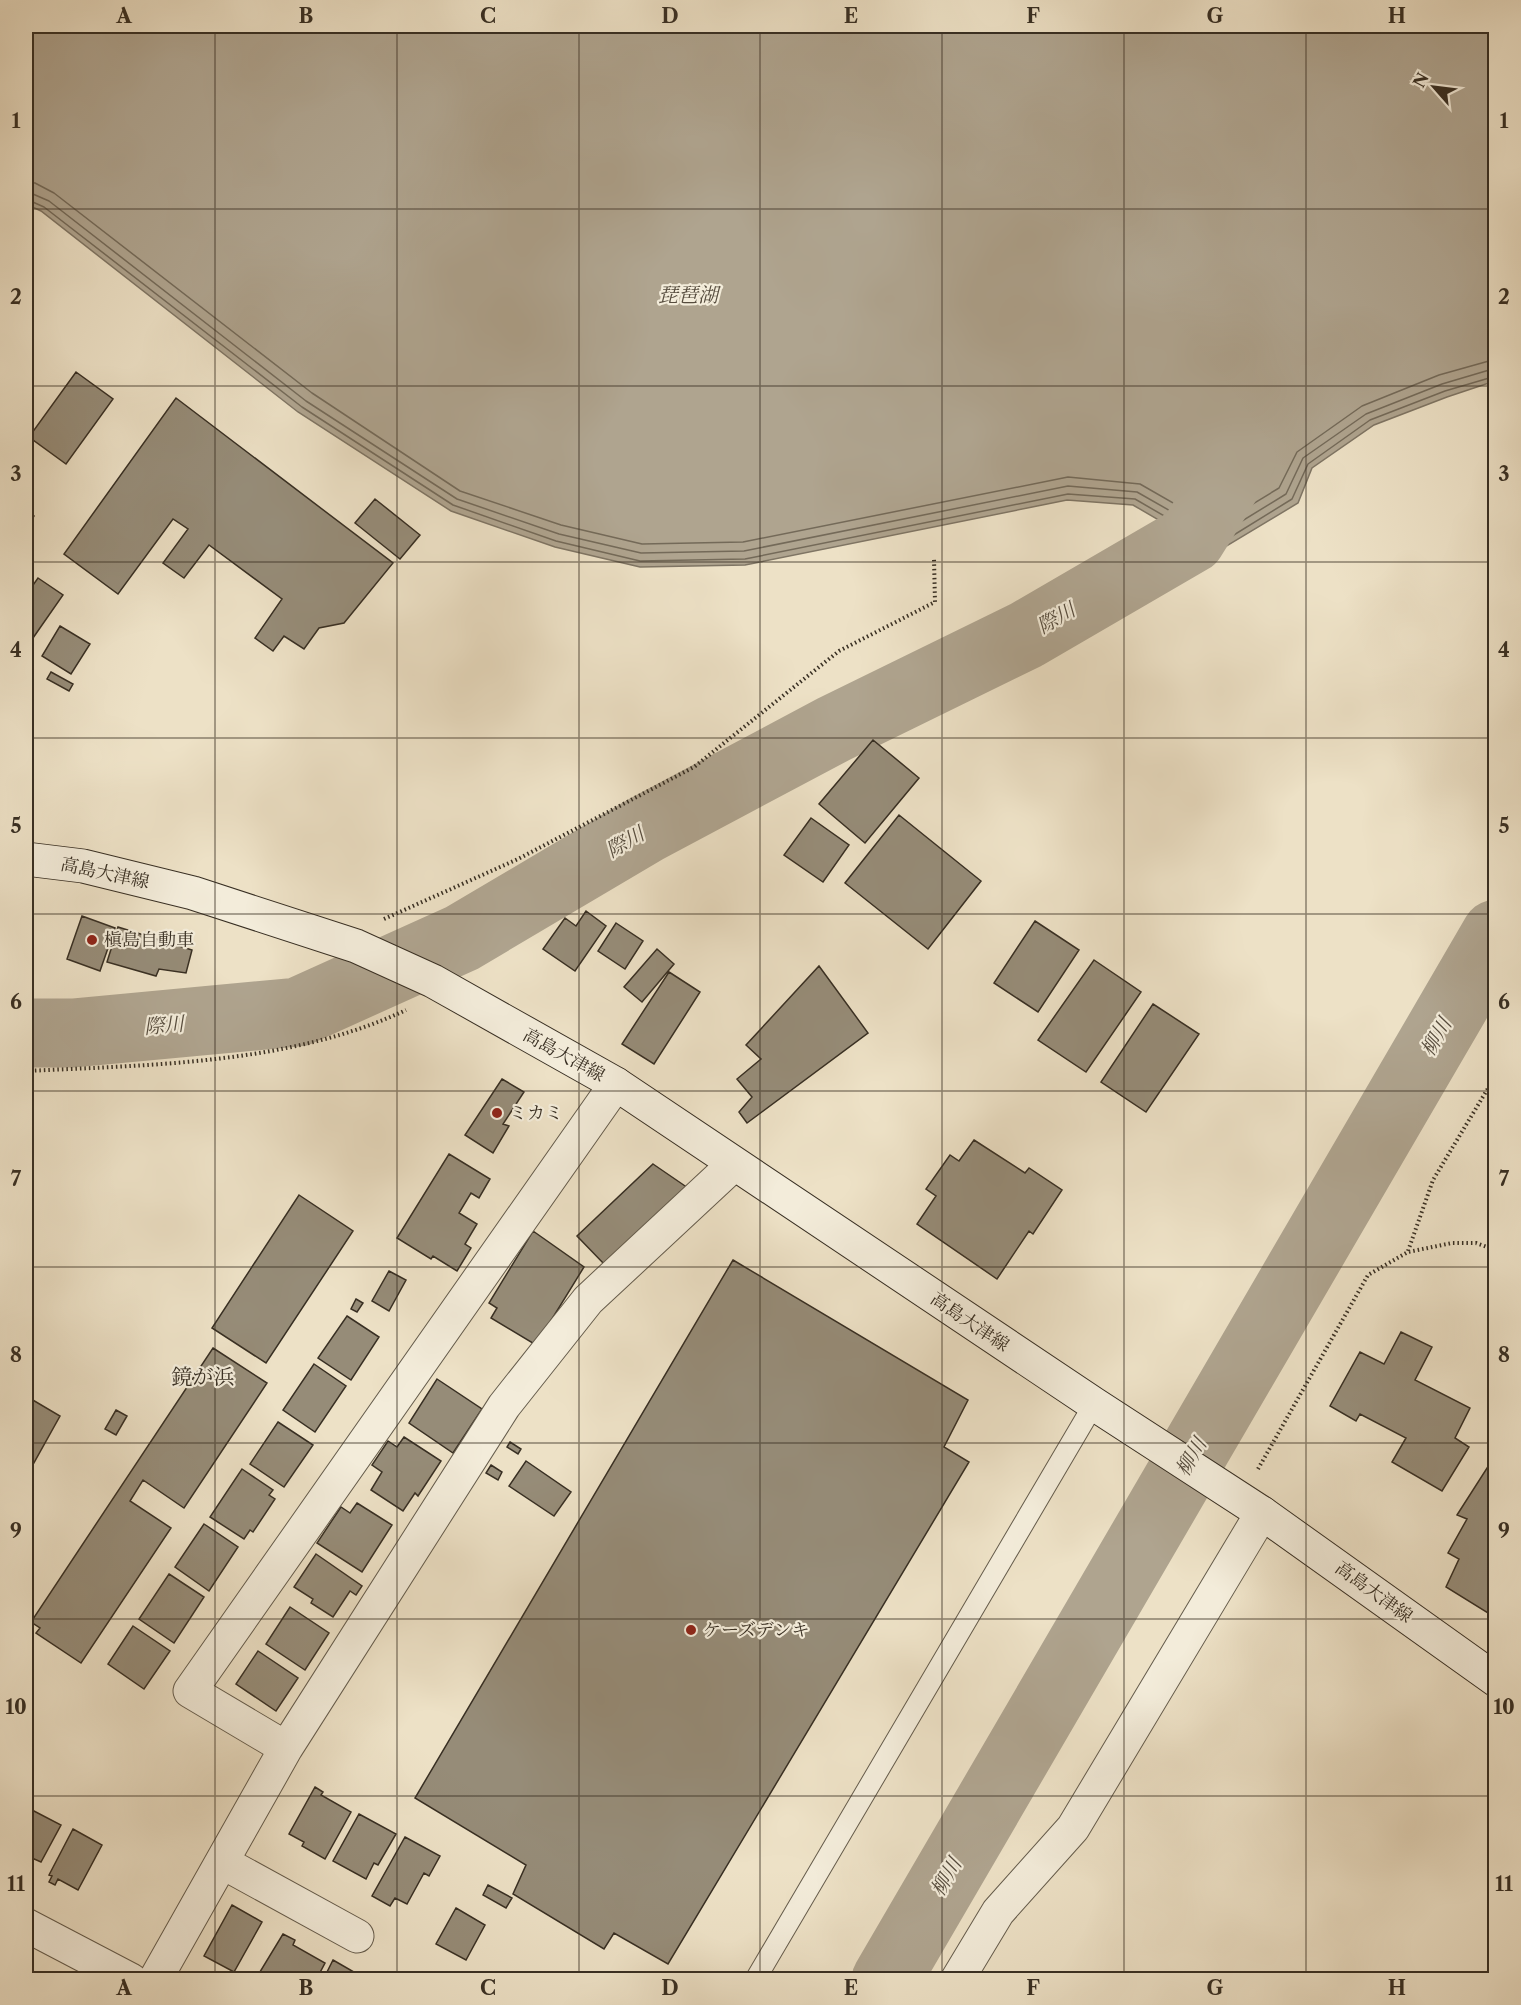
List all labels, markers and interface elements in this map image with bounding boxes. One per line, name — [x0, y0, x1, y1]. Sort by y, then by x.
text: A — [115, 4, 132, 28]
text: B — [299, 4, 314, 28]
text: C — [480, 4, 496, 28]
text: D — [661, 4, 679, 28]
text: E — [844, 4, 858, 28]
text: F — [1026, 4, 1040, 28]
text: G — [1207, 4, 1224, 28]
text: H — [1388, 4, 1406, 28]
north arrow — [1404, 57, 1464, 117]
text: N — [1409, 69, 1433, 91]
text: 1 — [12, 109, 21, 133]
text: 1 — [1500, 109, 1509, 133]
water label: 琵琶湖 — [658, 283, 721, 307]
text: 2 — [10, 285, 22, 309]
text: 2 — [1498, 285, 1510, 309]
text: 3 — [10, 462, 22, 486]
text: 3 — [1498, 462, 1510, 486]
water label: 際川 — [1033, 597, 1081, 638]
text: 4 — [10, 638, 22, 662]
text: 4 — [1498, 638, 1510, 662]
text: 5 — [10, 814, 22, 838]
text: 5 — [1498, 814, 1510, 838]
water label: 際川 — [602, 821, 650, 862]
street label: 高島大津線 — [59, 853, 151, 893]
place label: 槇島自動車 — [104, 929, 194, 951]
marker: 槇島自動車 — [85, 933, 99, 947]
text: 6 — [10, 990, 22, 1014]
text: 6 — [1498, 990, 1510, 1014]
water label: 際川 — [143, 1011, 187, 1039]
water label: 柳川 — [1416, 1012, 1457, 1060]
street label: 高島大津線 — [519, 1024, 609, 1086]
place label: ミカミ — [509, 1102, 563, 1124]
marker: ミカミ — [490, 1106, 504, 1120]
text: 7 — [11, 1167, 22, 1191]
text: 7 — [1499, 1167, 1510, 1191]
street label: 高島大津線 — [927, 1288, 1013, 1356]
text: 8 — [10, 1343, 22, 1367]
text: 8 — [1498, 1343, 1510, 1367]
district label: 鏡が浜 — [172, 1364, 235, 1389]
water label: 柳川 — [1171, 1432, 1212, 1480]
text: 9 — [10, 1519, 22, 1543]
text: 9 — [1498, 1519, 1510, 1543]
street label: 高島大津線 — [1331, 1557, 1417, 1627]
place label: ケーズデンキ — [703, 1619, 809, 1641]
marker: ケーズデンキ — [684, 1623, 698, 1637]
text: 10 — [5, 1695, 27, 1719]
text: 10 — [1493, 1695, 1515, 1719]
water label: 柳川 — [926, 1852, 967, 1900]
text: 11 — [7, 1872, 25, 1896]
text: 11 — [1495, 1872, 1513, 1896]
text: A — [115, 1976, 132, 2000]
text: B — [299, 1976, 314, 2000]
text: C — [480, 1976, 496, 2000]
text: D — [661, 1976, 679, 2000]
text: E — [844, 1976, 858, 2000]
text: F — [1026, 1976, 1040, 2000]
text: G — [1207, 1976, 1224, 2000]
text: H — [1388, 1976, 1406, 2000]

